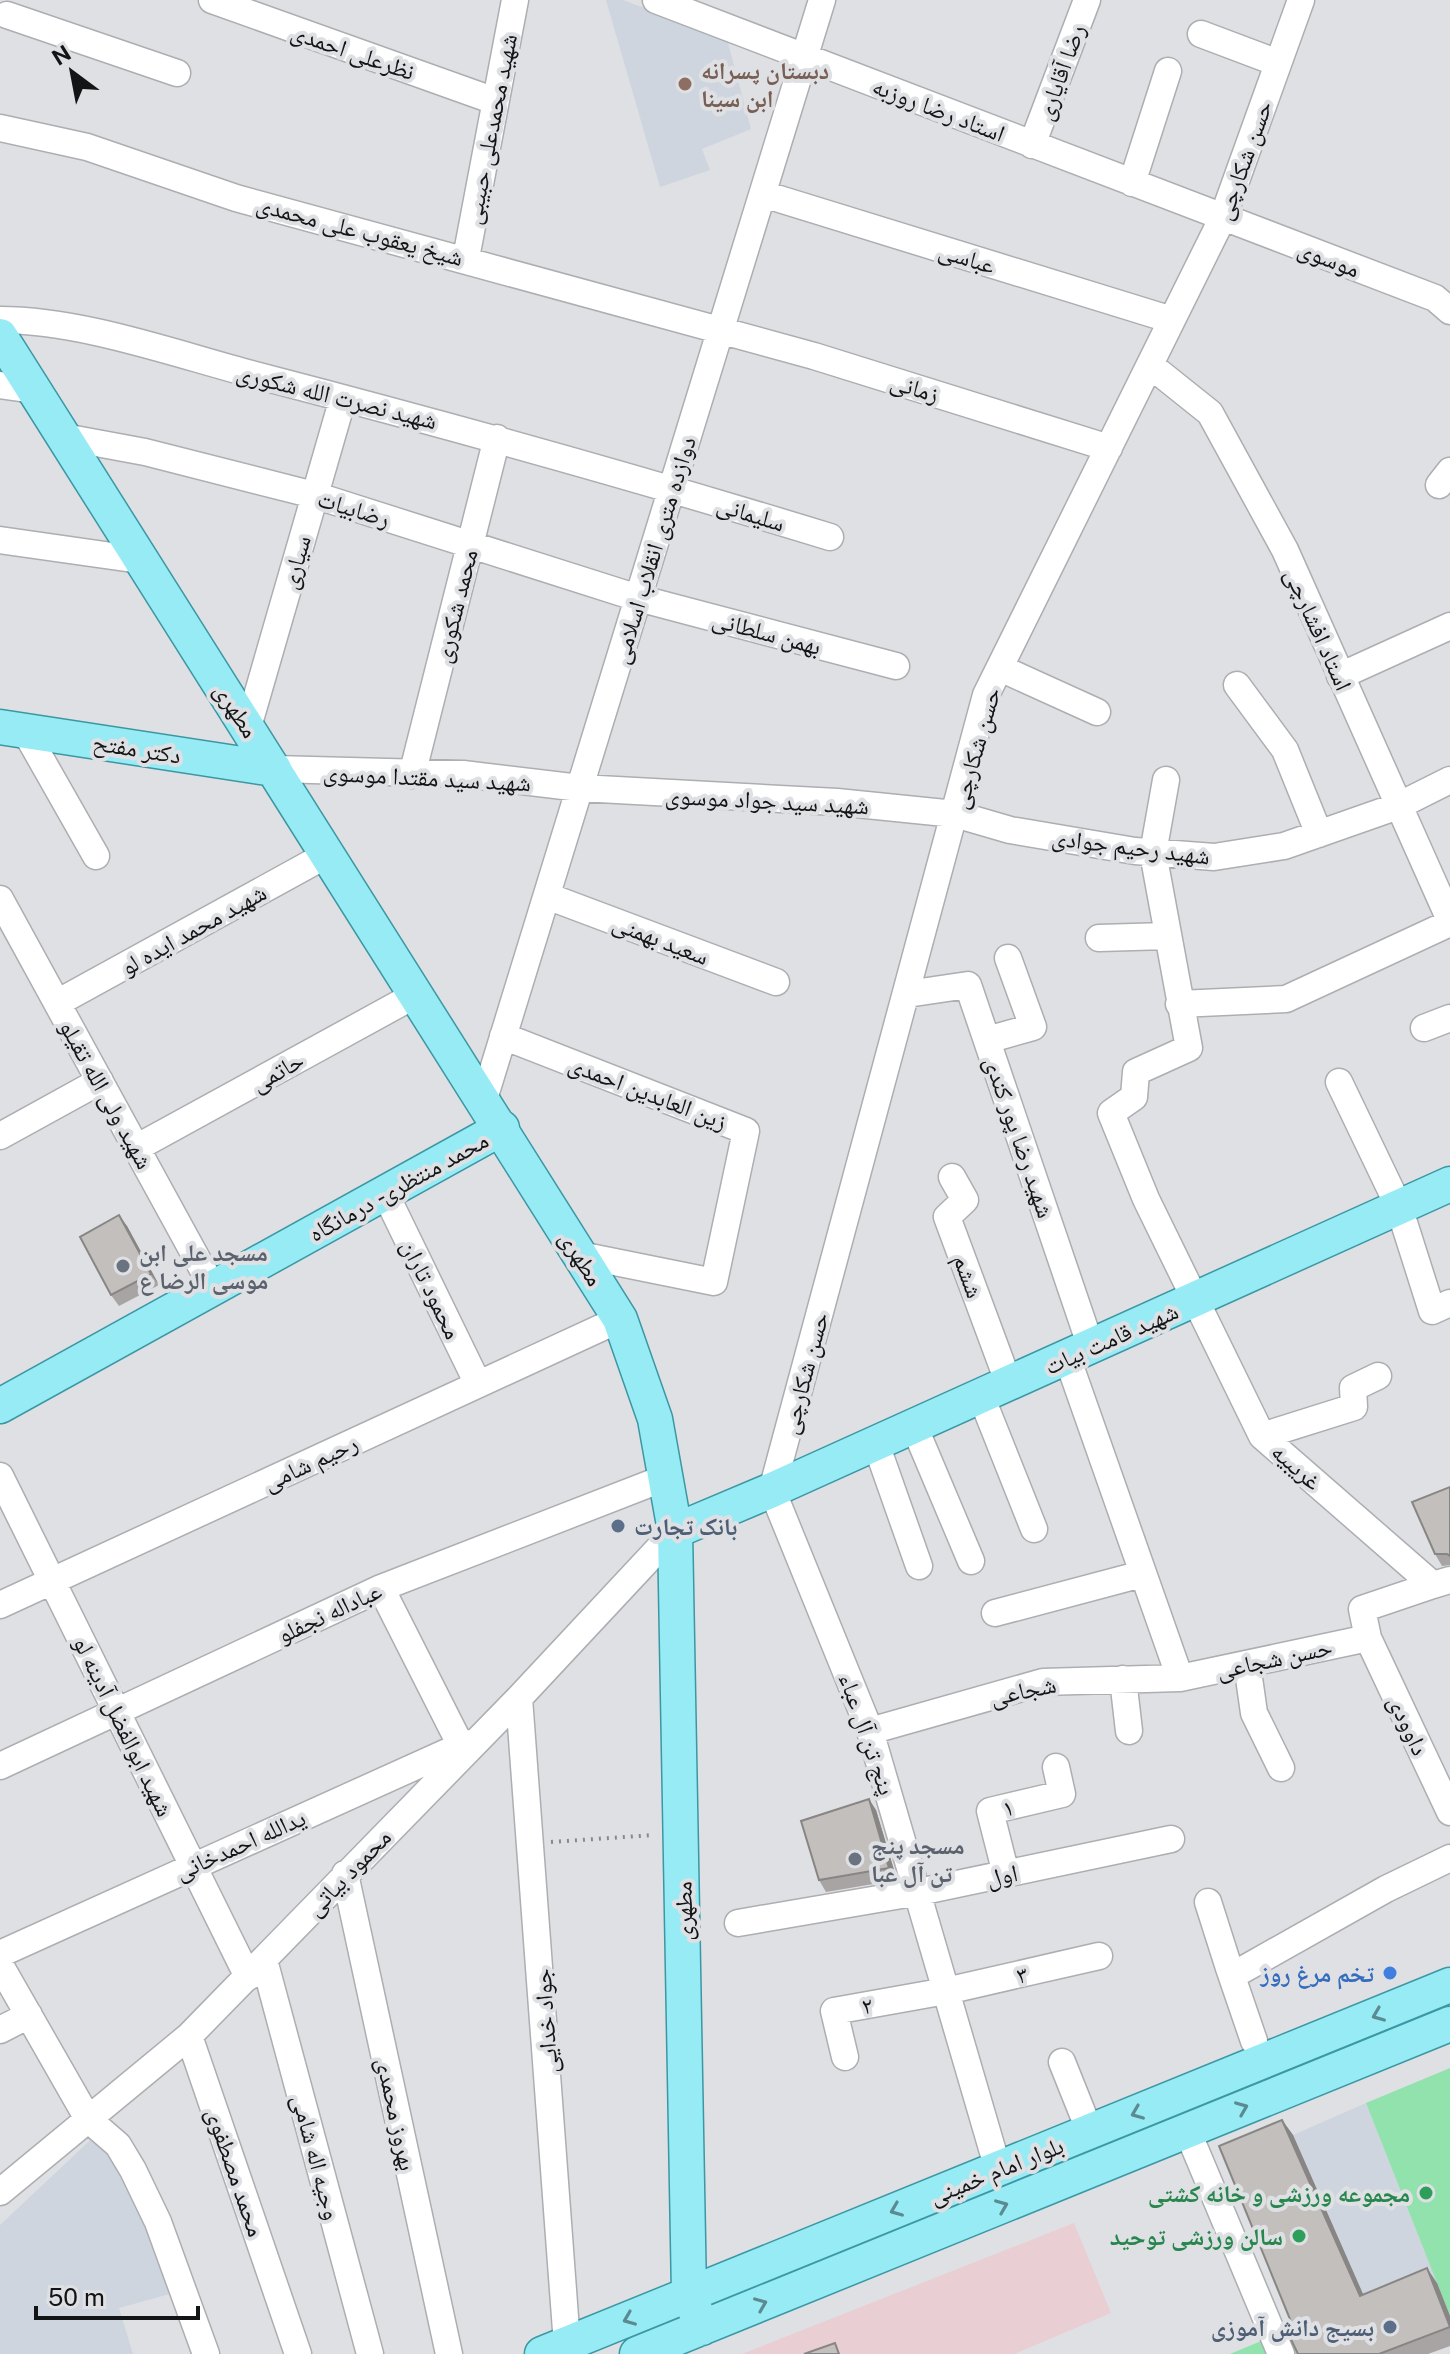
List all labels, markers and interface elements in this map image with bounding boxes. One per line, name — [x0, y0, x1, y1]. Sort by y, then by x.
street label: نظرعلی احمدی — [287, 17, 418, 86]
street label: رضا آقایاری — [1030, 20, 1091, 124]
street label: شهید محمدعلی حبیبی — [458, 31, 523, 227]
north arrow — [32, 32, 112, 112]
text: N — [47, 39, 76, 71]
place label: دبستان پسرانه ابن سینا — [701, 56, 829, 113]
street label: استاد رضا روزبه — [869, 71, 1009, 148]
marker: دبستان پسرانه ابن سینا — [676, 75, 694, 93]
street label: حسن شکارچی — [1208, 97, 1278, 224]
street label: شیخ یعقوب علی محمدی — [253, 189, 466, 273]
street label: موسوی — [1294, 233, 1364, 283]
street label: عباسی — [935, 235, 999, 280]
street label: شهید نصرت الله شکوری — [234, 358, 440, 435]
street label: زمانی — [887, 366, 943, 409]
street label: دوازده متری انقلاب اسلامی — [605, 433, 702, 667]
street label: رضابیات — [314, 484, 393, 533]
street label: سلیمانی — [713, 489, 788, 537]
street label: سیاری — [274, 532, 317, 592]
street label: محمد شکوری — [427, 546, 484, 666]
street label: استاد افشارچی — [1279, 564, 1358, 695]
street label: بهمن سلطانی — [709, 604, 824, 661]
street label: مطهری — [208, 677, 265, 743]
street label: حسن شکارچی — [944, 684, 1007, 812]
street label: دکتر مفتح — [91, 727, 183, 771]
street label: شهید سید مقتدا موسوی — [322, 758, 532, 797]
street label: شهید سید جواد موسوی — [664, 781, 870, 820]
street label: شهید رحیم جوادی — [1050, 822, 1212, 873]
street label: شهید محمد ایده لو — [115, 877, 271, 981]
street label: سعید بهمنی — [609, 908, 713, 971]
street label: شهید ولی الله تقیلو — [54, 1015, 159, 1174]
street label: حاتمی — [246, 1045, 309, 1098]
street label: زین العابدین احمدی — [565, 1049, 731, 1136]
street label: شهید رضا پور کندی — [978, 1053, 1061, 1222]
street label: محمد منتظری- درمانگاه — [303, 1125, 493, 1248]
street label: مطهری — [553, 1225, 610, 1291]
street label: محمود تاران — [395, 1235, 468, 1344]
place label: مسجد علی ابن موسی الرضا ع — [139, 1238, 268, 1296]
street label: ششم — [945, 1250, 990, 1303]
marker: مسجد علی ابن موسی الرضا ع — [114, 1257, 132, 1275]
street label: شهید قامت بیات — [1040, 1296, 1182, 1381]
street label: حسن شکارچی — [774, 1309, 835, 1437]
street label: رحیم شامی — [258, 1428, 363, 1499]
street label: غریبیه — [1266, 1437, 1328, 1496]
place label: بانک تجارت — [634, 1512, 737, 1541]
marker: بانک تجارت — [609, 1517, 627, 1535]
street label: عباداله نجفلو — [273, 1576, 386, 1649]
street label: شهید ابوالفضل آدینه لو — [67, 1631, 180, 1821]
street label: حسن شجاعی — [1214, 1632, 1335, 1685]
street label: شجاعی — [988, 1669, 1059, 1712]
street label: پنج تن آل عباء — [832, 1670, 902, 1799]
street label: داوودی — [1382, 1691, 1435, 1760]
street label: ۱ — [1000, 1792, 1016, 1822]
street label: یدالله احمدخانی — [171, 1803, 310, 1886]
street label: محمود بیاتی — [300, 1823, 397, 1922]
place label: مسجد پنج تن آل عبا — [871, 1831, 965, 1888]
marker: مسجد پنج تن آل عبا — [846, 1850, 864, 1868]
street label: اول — [984, 1858, 1020, 1893]
street label: مطهری — [668, 1881, 699, 1941]
street label: ۳ — [1014, 1959, 1030, 1989]
place label: تخم مرغ روز — [1260, 1959, 1375, 1990]
marker: تخم مرغ روز — [1381, 1964, 1399, 1982]
street label: جواد خدایی — [527, 1968, 564, 2074]
street label: ۲ — [859, 1990, 875, 2020]
one-way arrow — [1372, 2005, 1386, 2021]
street label: بهروز محمدی — [370, 2055, 423, 2173]
street label: وجیه اله شامی — [286, 2091, 347, 2223]
one-way arrow — [1234, 2101, 1248, 2117]
one-way arrow — [1131, 2103, 1145, 2119]
street label: محمد مصطفوی — [200, 2104, 271, 2240]
street label: بلوار امام خمینی — [925, 2130, 1068, 2212]
place label: مجموعه ورزشی و خانه کشتی — [1148, 2179, 1410, 2208]
marker: مجموعه ورزشی و خانه کشتی — [1417, 2184, 1435, 2202]
one-way arrow — [994, 2199, 1008, 2215]
one-way arrow — [890, 2201, 904, 2217]
place label: سالن ورزشی توحید — [1110, 2222, 1283, 2251]
marker: سالن ورزشی توحید — [1290, 2227, 1308, 2245]
scale bar — [36, 2270, 198, 2320]
text: 50 m — [48, 2283, 105, 2311]
one-way arrow — [753, 2297, 767, 2313]
one-way arrow — [623, 2309, 637, 2325]
place label: بسیج دانش آموزی — [1211, 2313, 1374, 2343]
marker: بسیج دانش آموزی — [1381, 2318, 1399, 2336]

